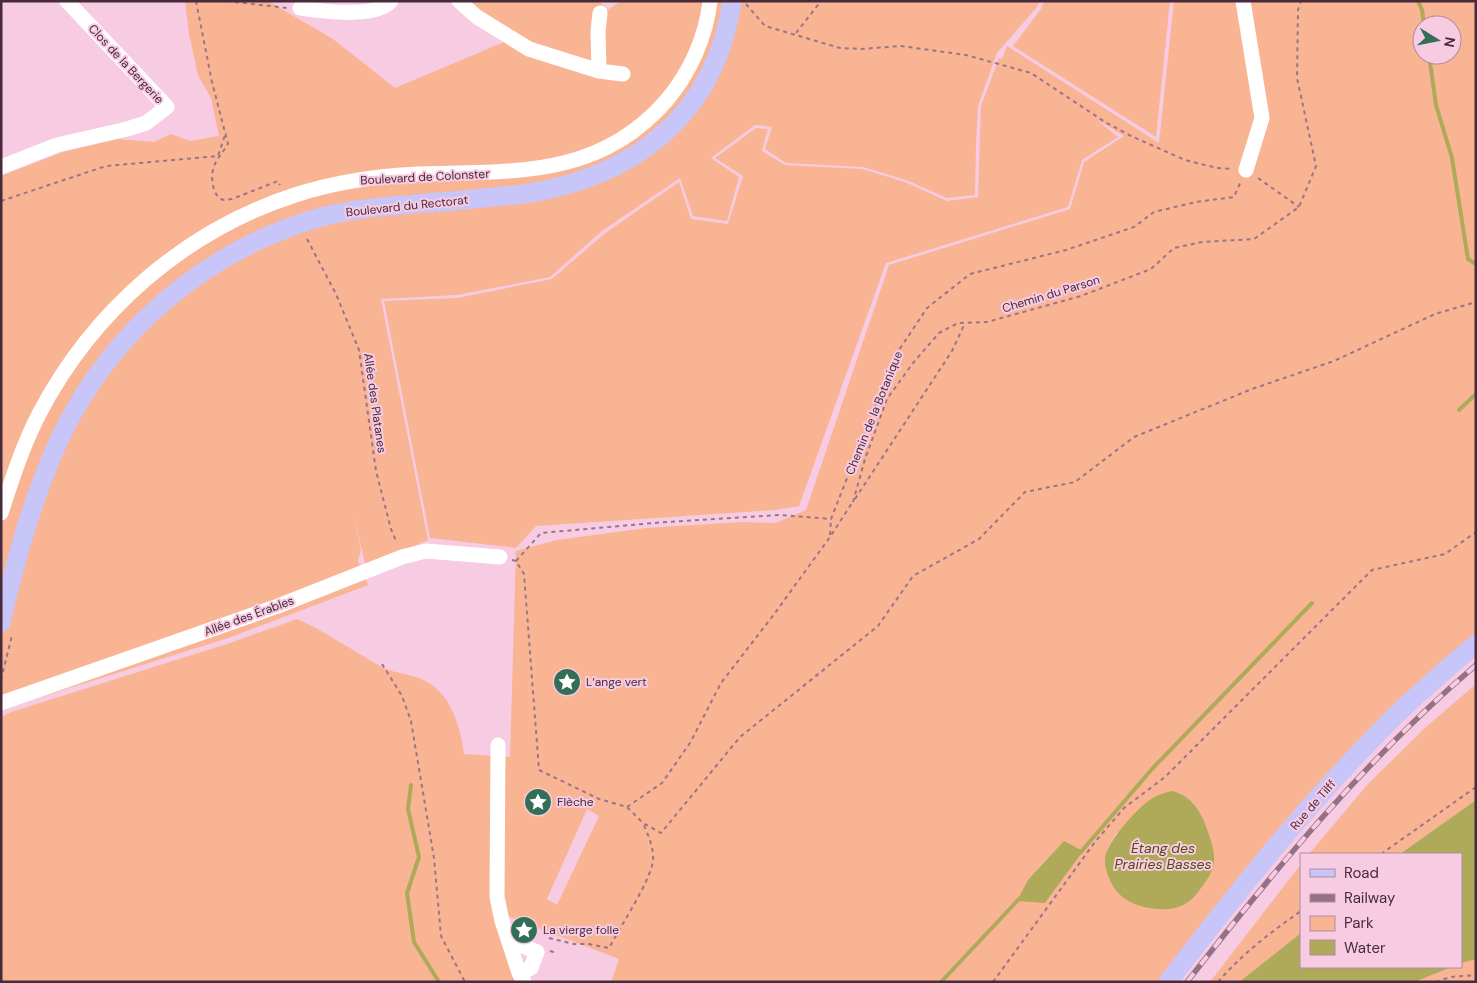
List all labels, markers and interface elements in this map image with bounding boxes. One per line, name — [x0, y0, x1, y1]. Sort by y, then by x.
north arrow — [1412, 15, 1462, 65]
street label: Clos de la Bergerie — [85, 21, 167, 107]
text: N — [1440, 36, 1460, 49]
street label: Boulevard de Colonster — [360, 166, 491, 188]
street label: Boulevard du Rectorat — [345, 192, 469, 220]
street label: Chemin du Parson — [1000, 272, 1102, 316]
street label: Chemin de la Botanique — [842, 349, 906, 477]
street label: Allée des Platanes — [360, 352, 390, 454]
street label: Allée des Érables — [202, 592, 296, 640]
place icon: L’ange vert — [552, 667, 582, 697]
place label: L’ange vert — [586, 674, 647, 690]
street label: Rue de Tilff — [1287, 776, 1339, 834]
place icon: Flèche — [523, 787, 553, 817]
place label: Flèche — [557, 794, 594, 810]
water label: Étang des Prairies Basses — [1114, 839, 1212, 873]
legend — [1300, 853, 1462, 968]
text: Road — [1344, 863, 1379, 883]
text: Railway — [1344, 888, 1396, 908]
text: Park — [1344, 913, 1374, 933]
place icon: La vierge folle — [509, 915, 539, 945]
place label: La vierge folle — [543, 922, 619, 938]
text: Water — [1344, 938, 1386, 958]

